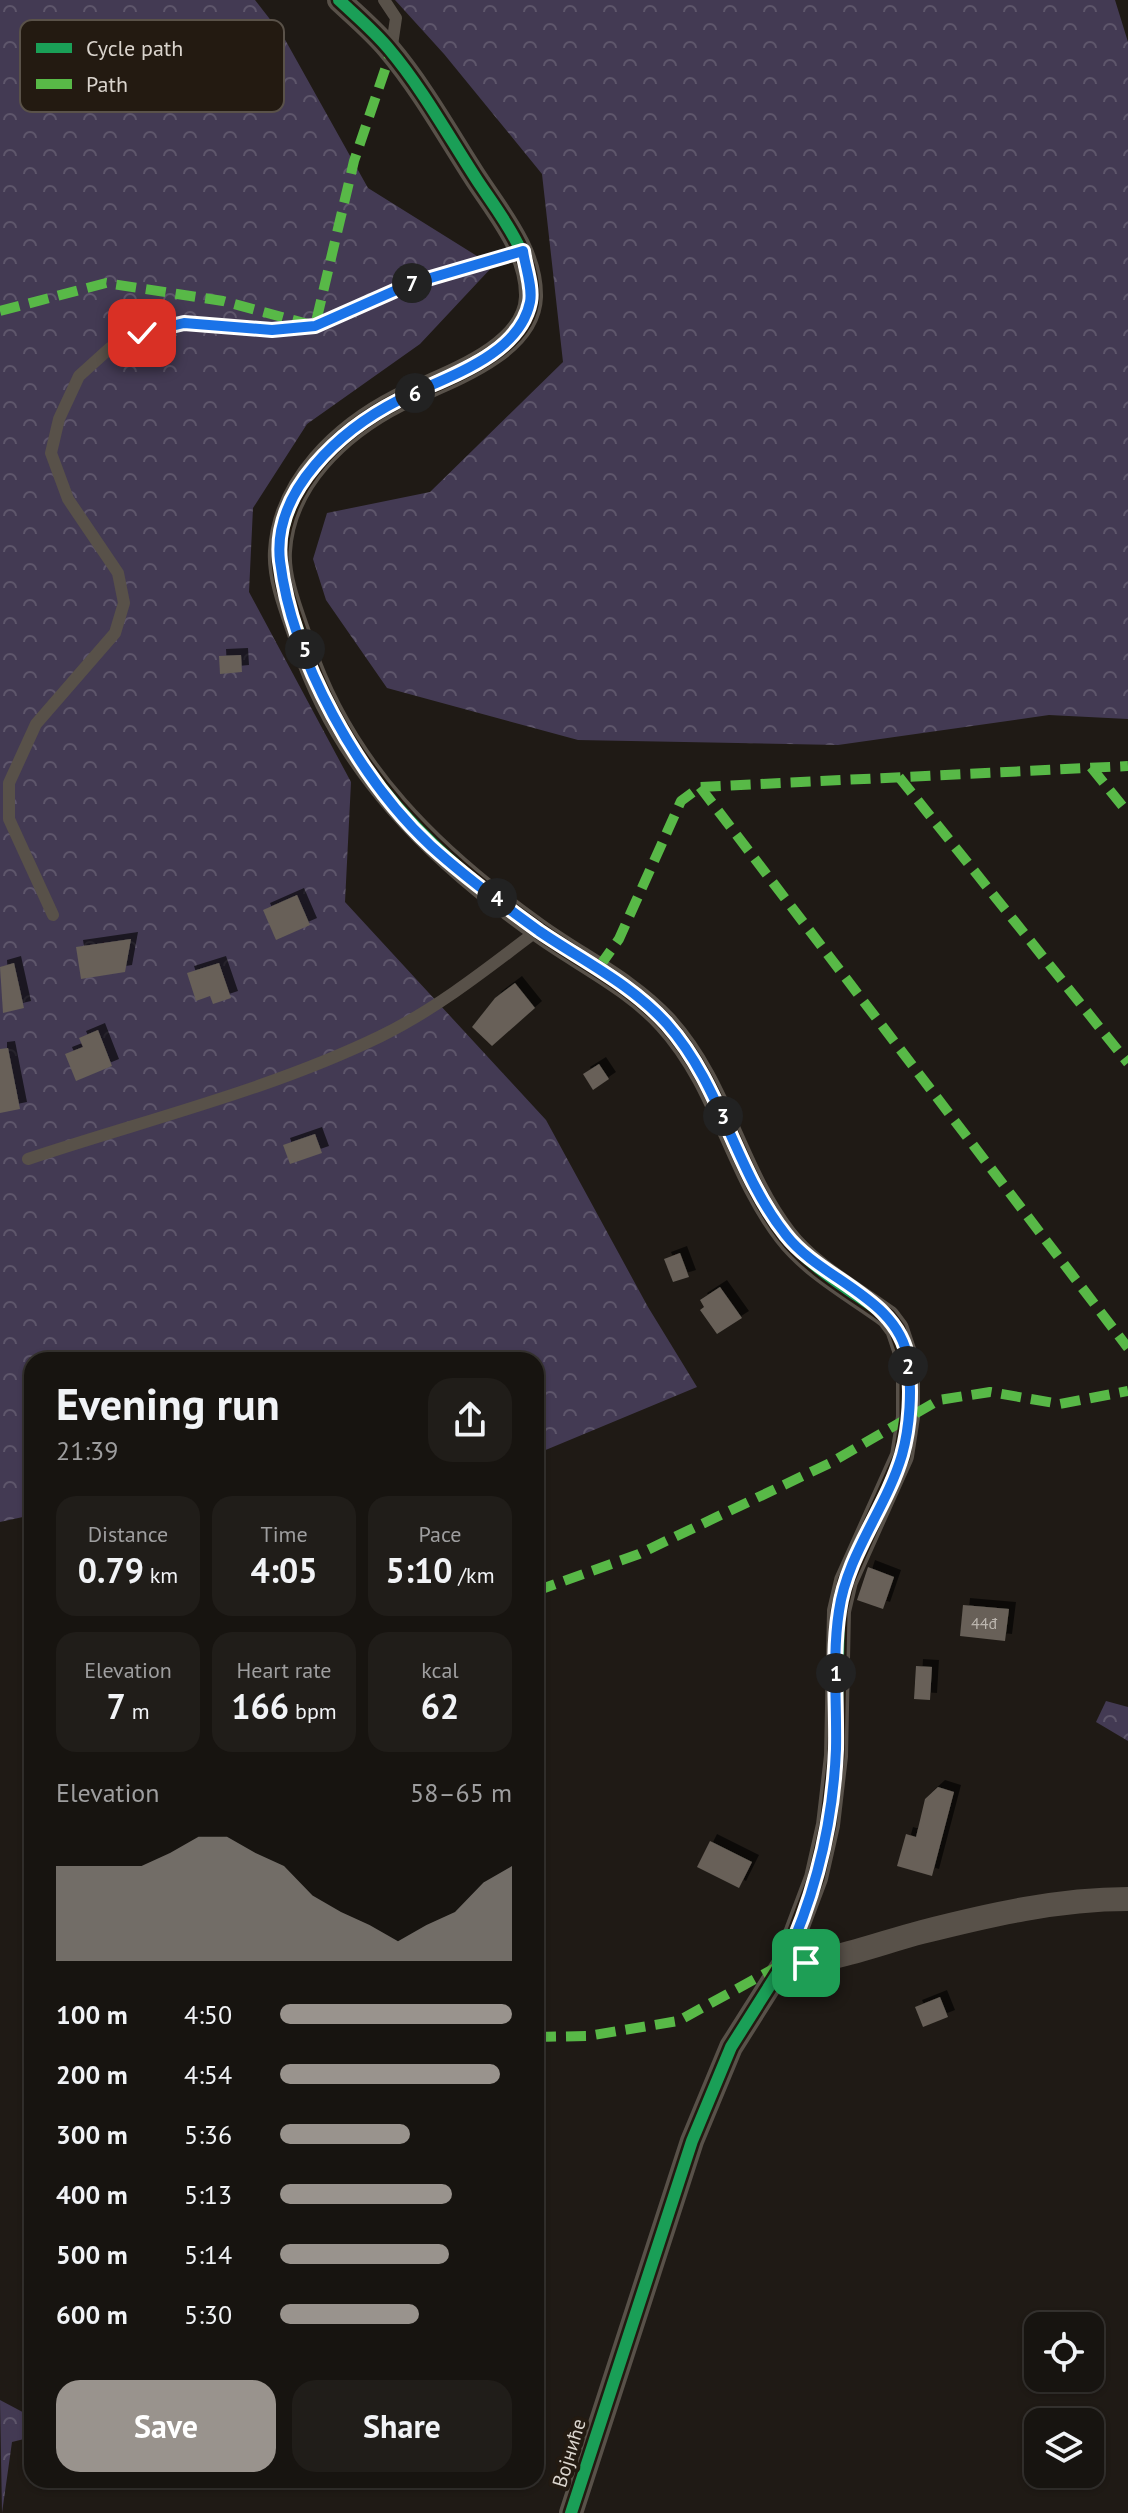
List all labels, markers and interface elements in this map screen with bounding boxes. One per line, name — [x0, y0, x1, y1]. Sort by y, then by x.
legend — [20, 20, 284, 112]
text: Cycle path — [86, 34, 183, 62]
text: Path — [86, 70, 128, 98]
pin: 7 — [392, 263, 432, 303]
text: 7 — [406, 269, 418, 297]
pin — [108, 299, 176, 367]
icon: check — [120, 311, 164, 355]
pin: 6 — [395, 373, 435, 413]
text: 6 — [409, 379, 421, 407]
pin: 5 — [285, 629, 325, 669]
text: 5 — [299, 635, 311, 663]
pin: 4 — [477, 878, 517, 918]
text: 4 — [491, 884, 503, 912]
pin: 3 — [703, 1096, 743, 1136]
text: 3 — [717, 1102, 729, 1130]
pin: 2 — [888, 1346, 928, 1386]
text: 2 — [902, 1352, 914, 1380]
text: Evening run — [56, 1375, 280, 1432]
button: share — [428, 1378, 512, 1462]
text: 21:39 — [56, 1434, 118, 1467]
text: Distance — [88, 1520, 168, 1548]
text: Time — [260, 1520, 308, 1548]
text: Pace — [418, 1520, 462, 1548]
text: 0.79 — [78, 1548, 144, 1592]
text: 4:05 — [251, 1548, 317, 1592]
text: 5:10 — [385, 1548, 452, 1592]
text: km — [144, 1561, 178, 1589]
text: /km — [452, 1561, 495, 1589]
house number: 44đ — [971, 1613, 997, 1633]
pin: 1 — [816, 1653, 856, 1693]
text: Elevation — [84, 1656, 172, 1684]
text: Heart rate — [236, 1656, 332, 1684]
text: kcal — [421, 1656, 459, 1684]
text: 1 — [830, 1659, 842, 1687]
text: 7 — [106, 1684, 126, 1728]
text: 166 — [231, 1684, 289, 1728]
text: 62 — [421, 1684, 459, 1728]
text: m — [126, 1697, 150, 1725]
text: bpm — [289, 1697, 337, 1725]
text: Elevation — [56, 1776, 160, 1809]
text: 58–65 m — [410, 1776, 512, 1809]
pin — [772, 1929, 840, 1997]
icon: arrive — [784, 1941, 828, 1985]
text: 100 m — [56, 1998, 128, 2031]
text: 4:50 — [184, 1998, 232, 2031]
text: 200 m — [56, 2058, 128, 2091]
text: 4:54 — [184, 2058, 232, 2091]
text: 300 m — [56, 2118, 128, 2151]
text: 5:36 — [184, 2118, 232, 2151]
text: 400 m — [56, 2178, 128, 2211]
text: 5:13 — [184, 2178, 232, 2211]
text: 500 m — [56, 2238, 128, 2271]
text: 5:14 — [184, 2238, 232, 2271]
text: 600 m — [56, 2298, 128, 2331]
text: 5:30 — [184, 2298, 232, 2331]
map controls — [1024, 2312, 1104, 2488]
button: locate — [1024, 2312, 1104, 2392]
button: Save — [56, 2380, 276, 2472]
button: Share — [292, 2380, 512, 2472]
button: layers — [1024, 2408, 1104, 2488]
street label: Војниће — [546, 2415, 592, 2491]

